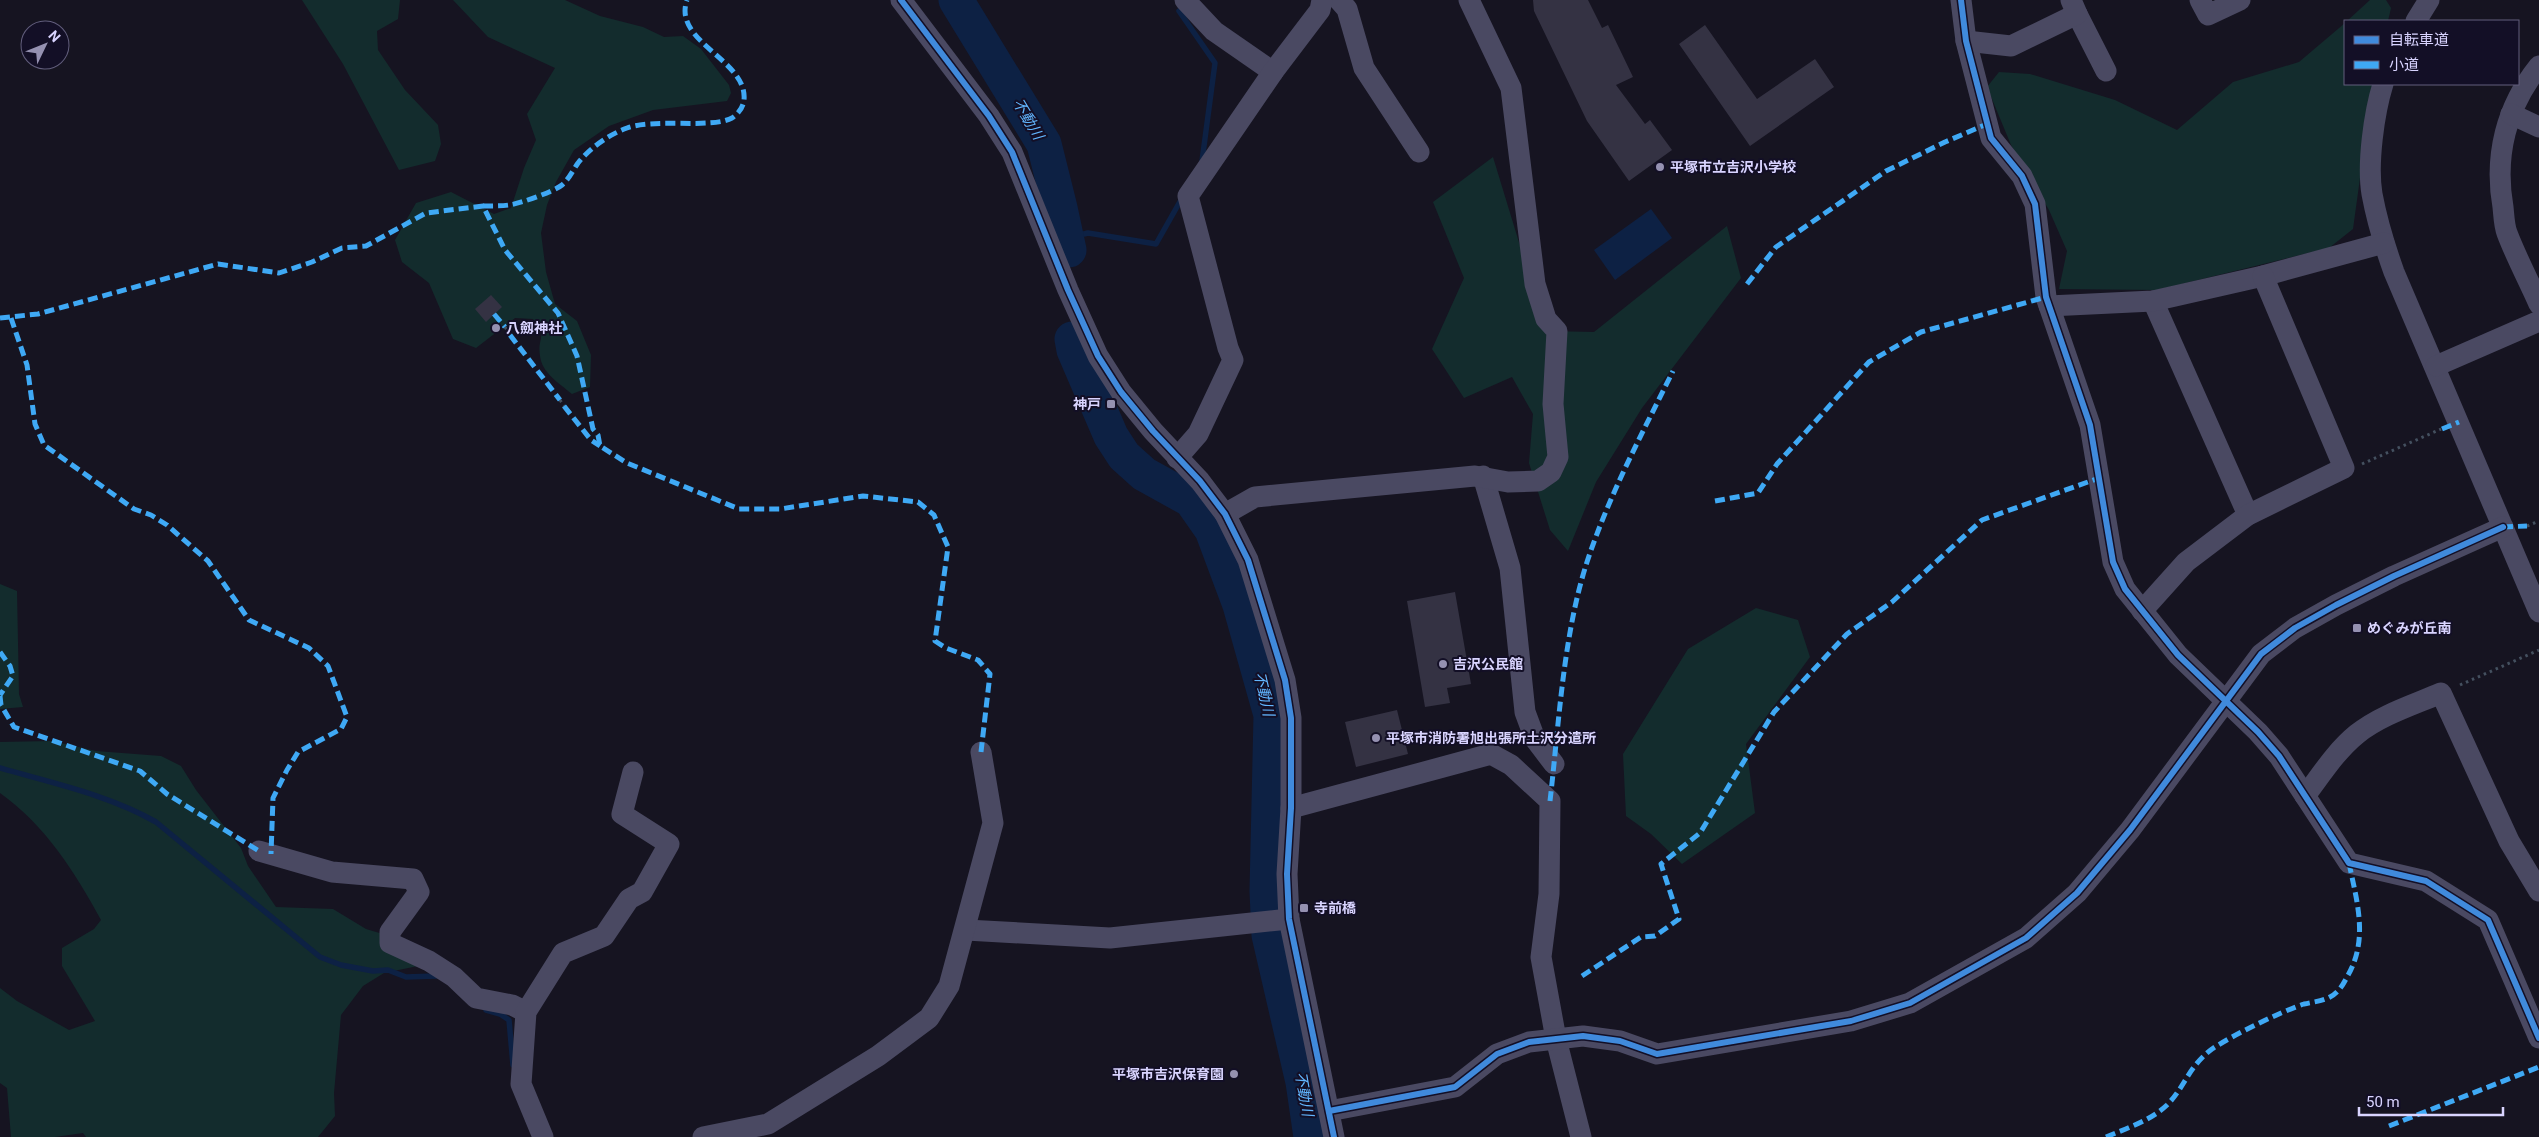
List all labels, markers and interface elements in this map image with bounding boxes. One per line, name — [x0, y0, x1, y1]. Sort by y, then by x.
north arrow — [20, 20, 70, 70]
legend — [2344, 20, 2519, 85]
text: N — [45, 27, 64, 45]
text: 自転車道 — [2389, 31, 2449, 49]
text: 小道 — [2389, 56, 2419, 74]
water label: 不動川 — [1009, 95, 1048, 145]
place label: 平塚市立吉沢小学校 — [1670, 159, 1796, 175]
marker: 平塚市立吉沢小学校 — [1654, 161, 1666, 173]
place label: 八劔神社 — [506, 320, 562, 336]
marker: 八劔神社 — [490, 322, 502, 334]
place label: 神戸 — [1073, 396, 1101, 412]
marker: 神戸 — [1105, 398, 1117, 410]
place label: めぐみが丘南 — [2367, 620, 2451, 636]
marker: めぐみが丘南 — [2351, 622, 2363, 634]
place label: 吉沢公民館 — [1453, 656, 1523, 672]
marker: 吉沢公民館 — [1437, 658, 1449, 670]
water label: 不動川 — [1250, 670, 1278, 720]
place label: 平塚市消防署旭出張所土沢分遣所 — [1386, 730, 1596, 746]
marker: 平塚市消防署旭出張所土沢分遣所 — [1370, 732, 1382, 744]
place label: 寺前橋 — [1314, 900, 1356, 916]
marker: 寺前橋 — [1298, 902, 1310, 914]
place label: 平塚市吉沢保育園 — [1112, 1066, 1224, 1082]
marker: 平塚市吉沢保育園 — [1228, 1068, 1240, 1080]
water label: 不動川 — [1291, 1070, 1317, 1120]
scale bar — [2359, 1084, 2503, 1116]
text: 50 m — [2366, 1093, 2400, 1111]

